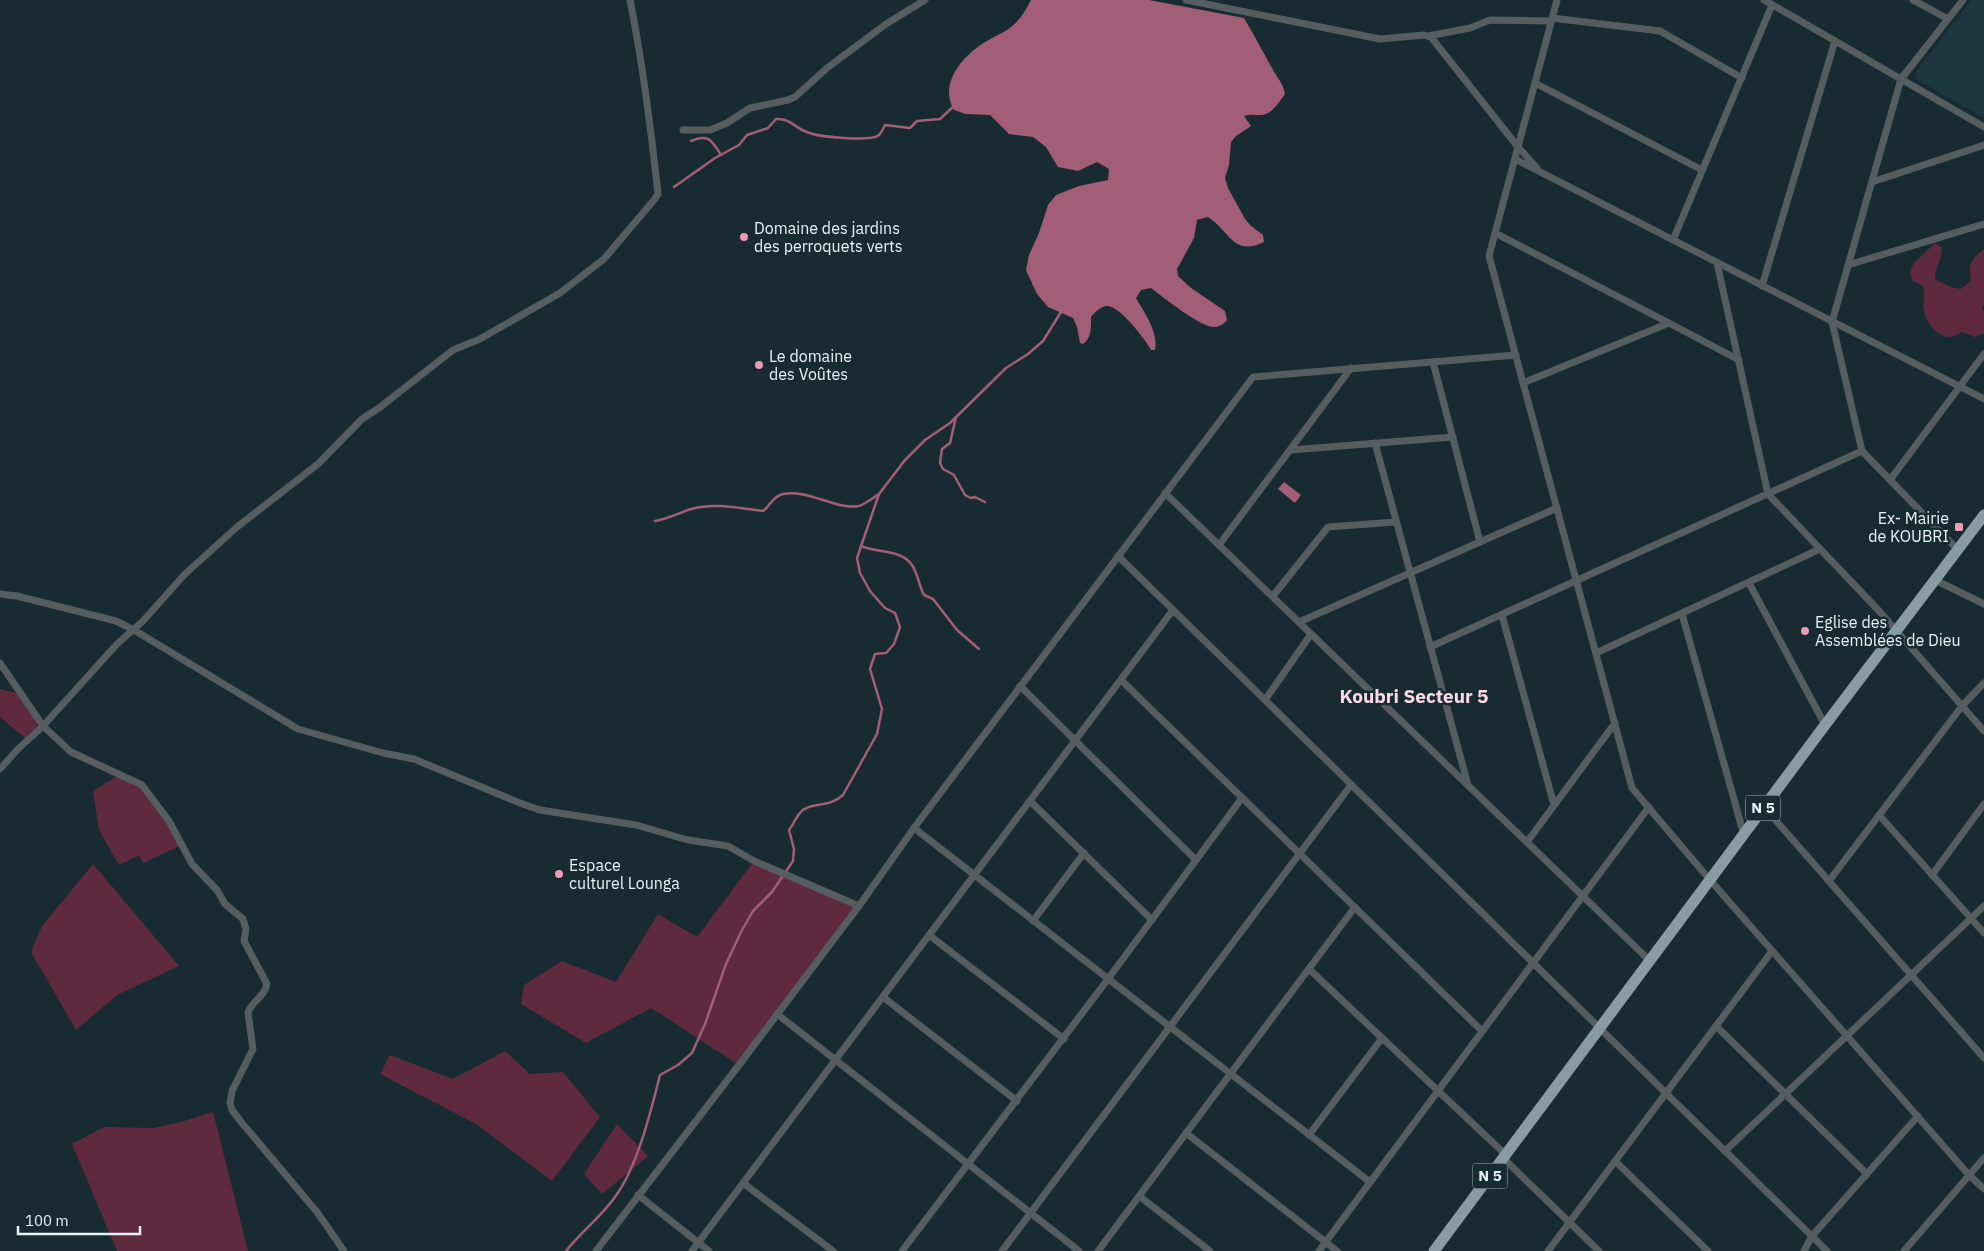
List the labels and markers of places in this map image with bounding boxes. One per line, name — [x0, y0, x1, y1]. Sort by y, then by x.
place label: Domaine des jardins des perroquets verts — [754, 218, 903, 256]
marker: Domaine des jardins des perroquets verts — [738, 231, 750, 243]
place label: Le domaine des Voûtes — [769, 346, 852, 384]
marker: Le domaine des Voûtes — [753, 359, 765, 371]
place label: Ex- Mairie de KOUBRI — [1868, 508, 1949, 546]
marker: Ex- Mairie de KOUBRI — [1953, 521, 1965, 533]
place label: Eglise des Assemblées de Dieu — [1815, 612, 1961, 650]
marker: Eglise des Assemblées de Dieu — [1799, 625, 1811, 637]
place label: Espace culturel Lounga — [569, 855, 680, 893]
marker: Espace culturel Lounga — [553, 868, 565, 880]

